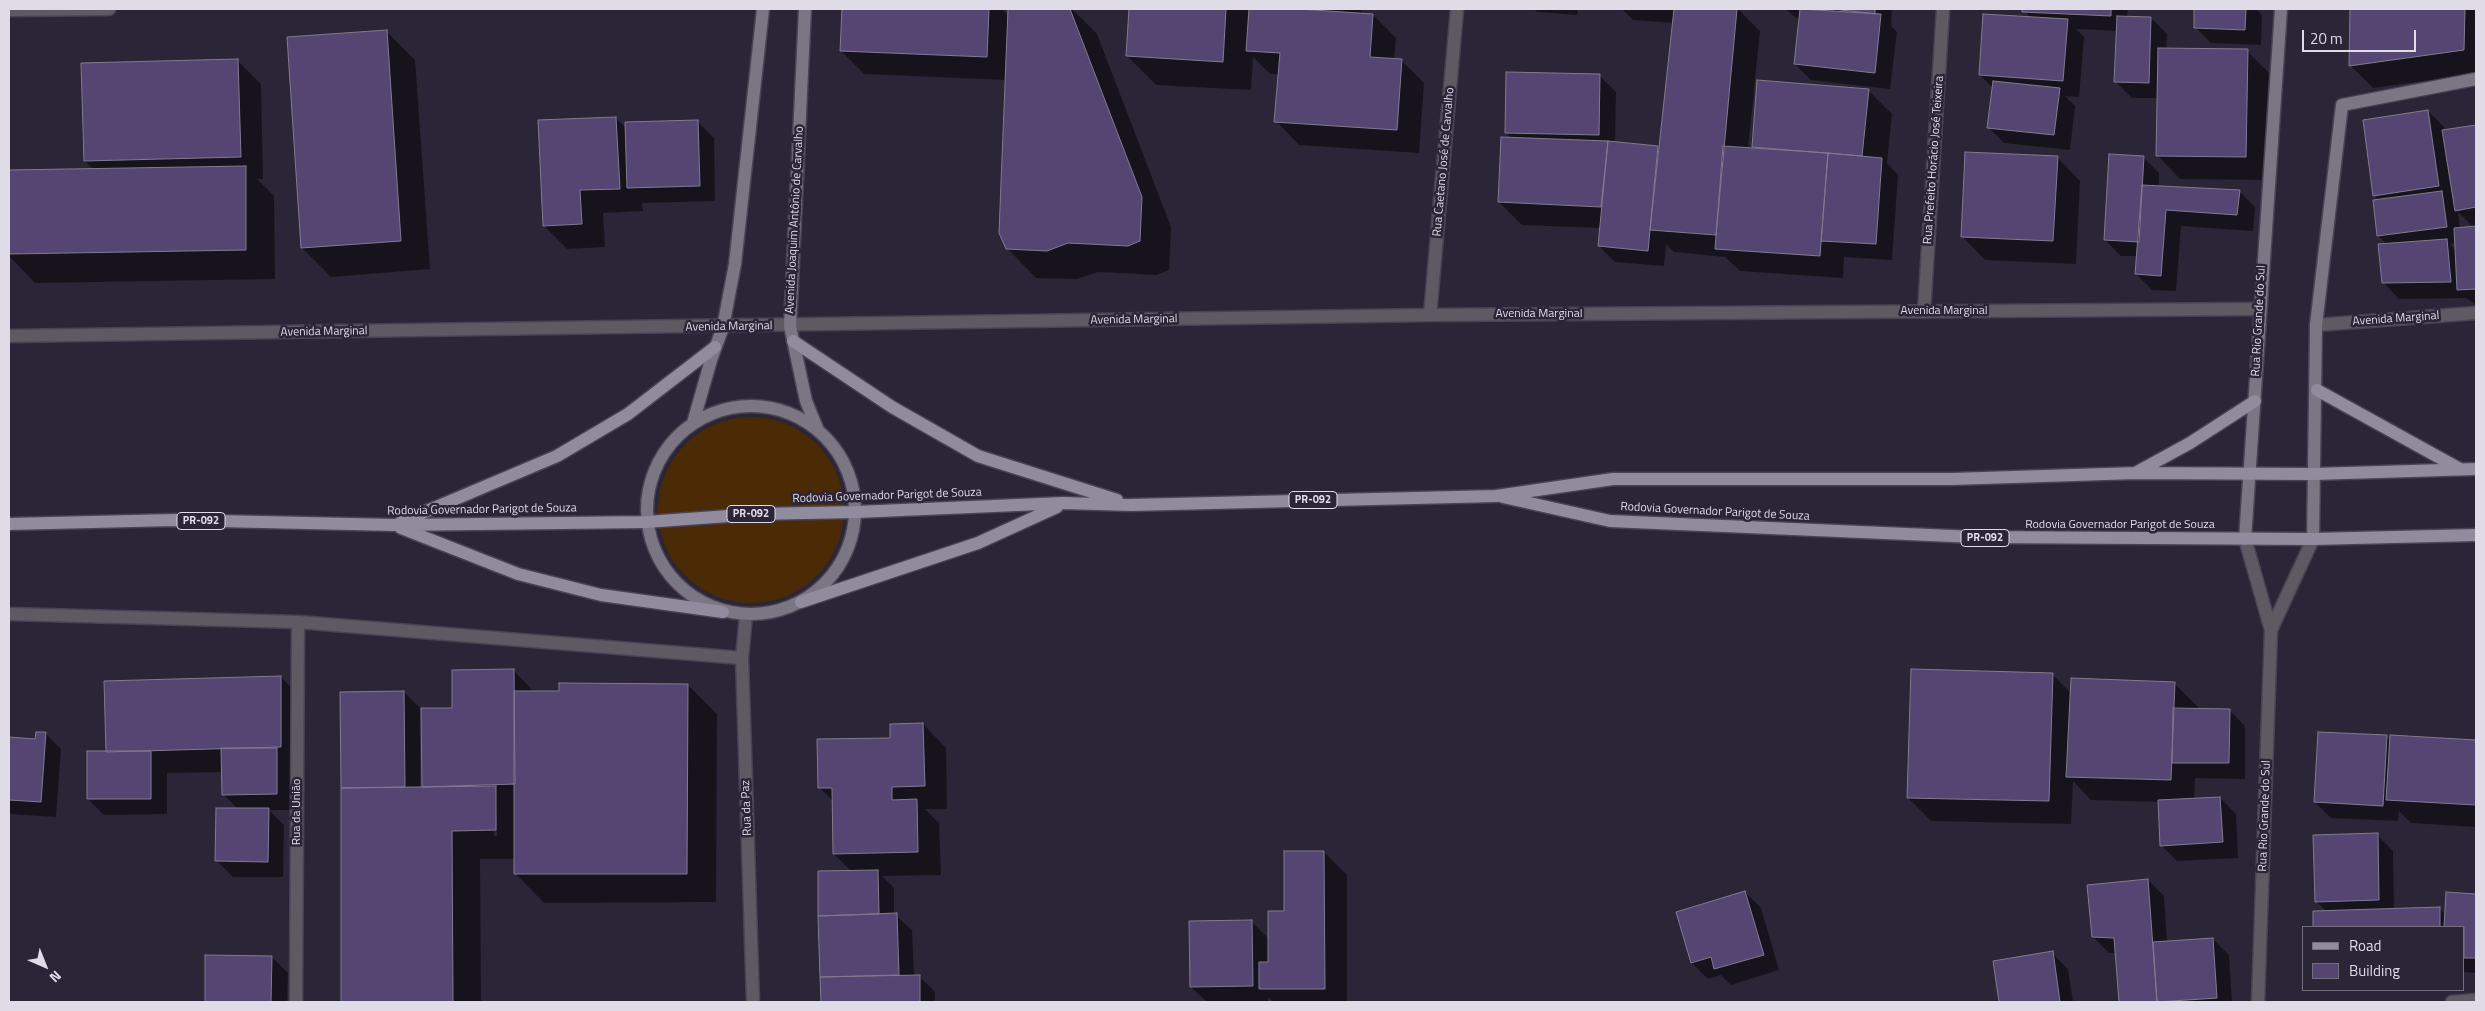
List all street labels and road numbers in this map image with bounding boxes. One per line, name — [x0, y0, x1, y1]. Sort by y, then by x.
street label: Rua Prefeito Horácio José Teixeira — [1921, 75, 1947, 245]
street label: Rua Caetano José de Carvalho — [1430, 87, 1458, 237]
street label: Avenida Joaquim Antônio de Carvalho — [783, 126, 807, 314]
street label: Rua Rio Grande do Sul — [2249, 265, 2269, 377]
street label: Avenida Marginal — [1901, 304, 1987, 318]
street label: Avenida Marginal — [1496, 307, 1582, 321]
street label: Avenida Marginal — [2352, 309, 2440, 329]
street label: Avenida Marginal — [1090, 312, 1178, 328]
street label: Avenida Marginal — [685, 319, 773, 335]
street label: Avenida Marginal — [280, 324, 368, 340]
street label: Rodovia Governador Parigot de Souza — [792, 485, 982, 507]
road number: PR-092 — [1289, 492, 1337, 508]
street label: Rodovia Governador Parigot de Souza — [1620, 500, 1810, 524]
street label: Rodovia Governador Parigot de Souza — [387, 501, 577, 519]
road number: PR-092 — [727, 506, 775, 522]
road number: PR-092 — [177, 512, 225, 530]
street label: Rodovia Governador Parigot de Souza — [2025, 518, 2215, 532]
road number: PR-092 — [1961, 530, 2009, 546]
street label: Rua Rio Grande do Sul — [2256, 760, 2274, 872]
street label: Rua da União — [290, 779, 304, 845]
street label: Rua da Paz — [739, 780, 755, 836]

